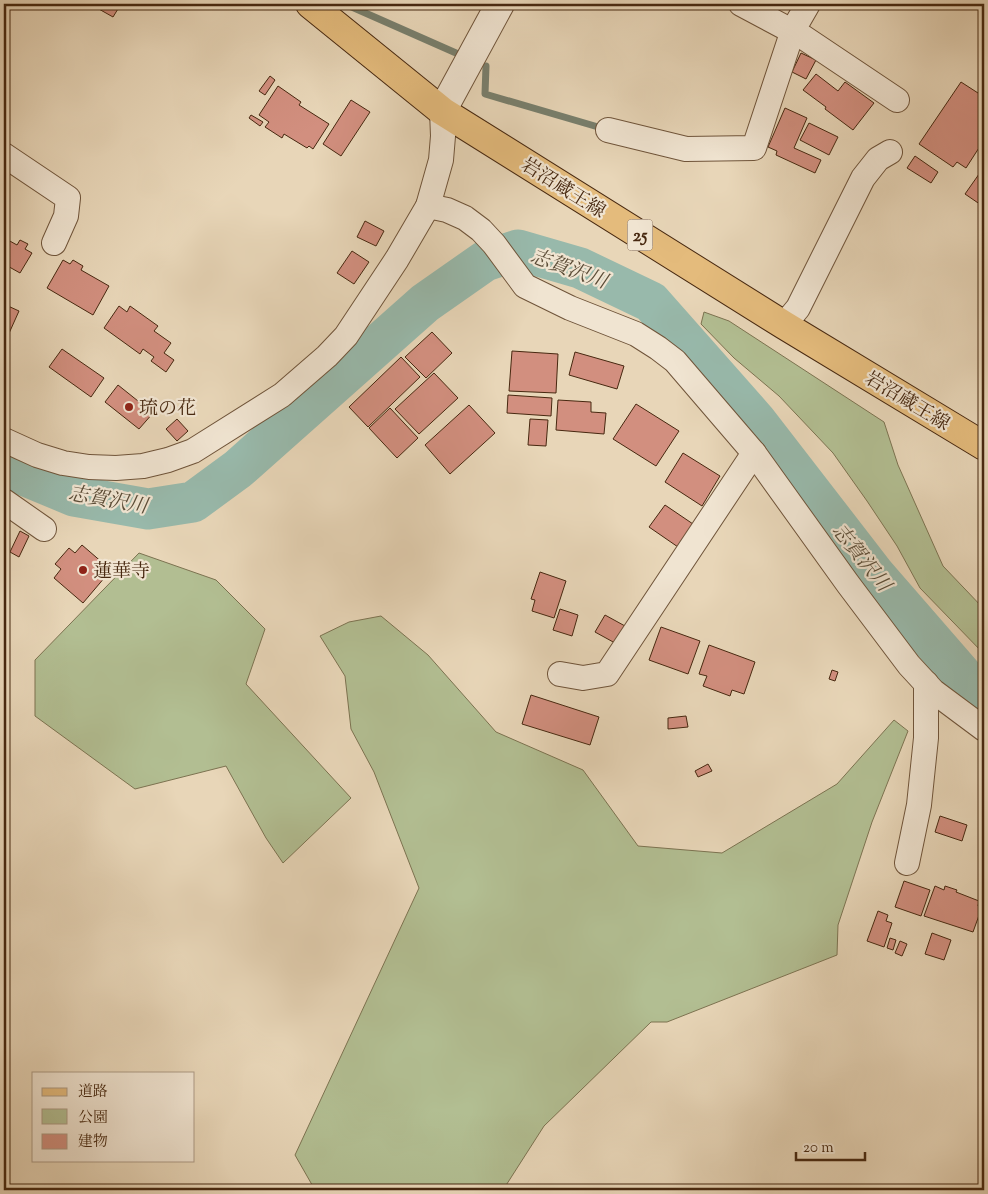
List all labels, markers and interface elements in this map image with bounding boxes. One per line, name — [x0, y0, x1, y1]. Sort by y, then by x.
street label: 岩沼蔵王線 — [515, 152, 610, 226]
road number: 25 — [628, 220, 652, 250]
water label: 志賀沢川 — [526, 243, 613, 298]
street label: 岩沼蔵王線 — [859, 366, 954, 438]
place label: 琉の花 — [139, 396, 196, 423]
marker: 琉の花 — [123, 401, 135, 413]
water label: 志賀沢川 — [66, 480, 151, 523]
water label: 志賀沢川 — [824, 518, 898, 600]
place label: 蓮華寺 — [93, 559, 150, 586]
marker: 蓮華寺 — [77, 564, 89, 576]
legend — [32, 1072, 195, 1162]
text: 道路 — [78, 1082, 108, 1103]
text: 公園 — [78, 1108, 108, 1129]
scale bar — [796, 1129, 864, 1161]
text: 建物 — [78, 1132, 108, 1153]
text: 20 m — [803, 1138, 834, 1159]

